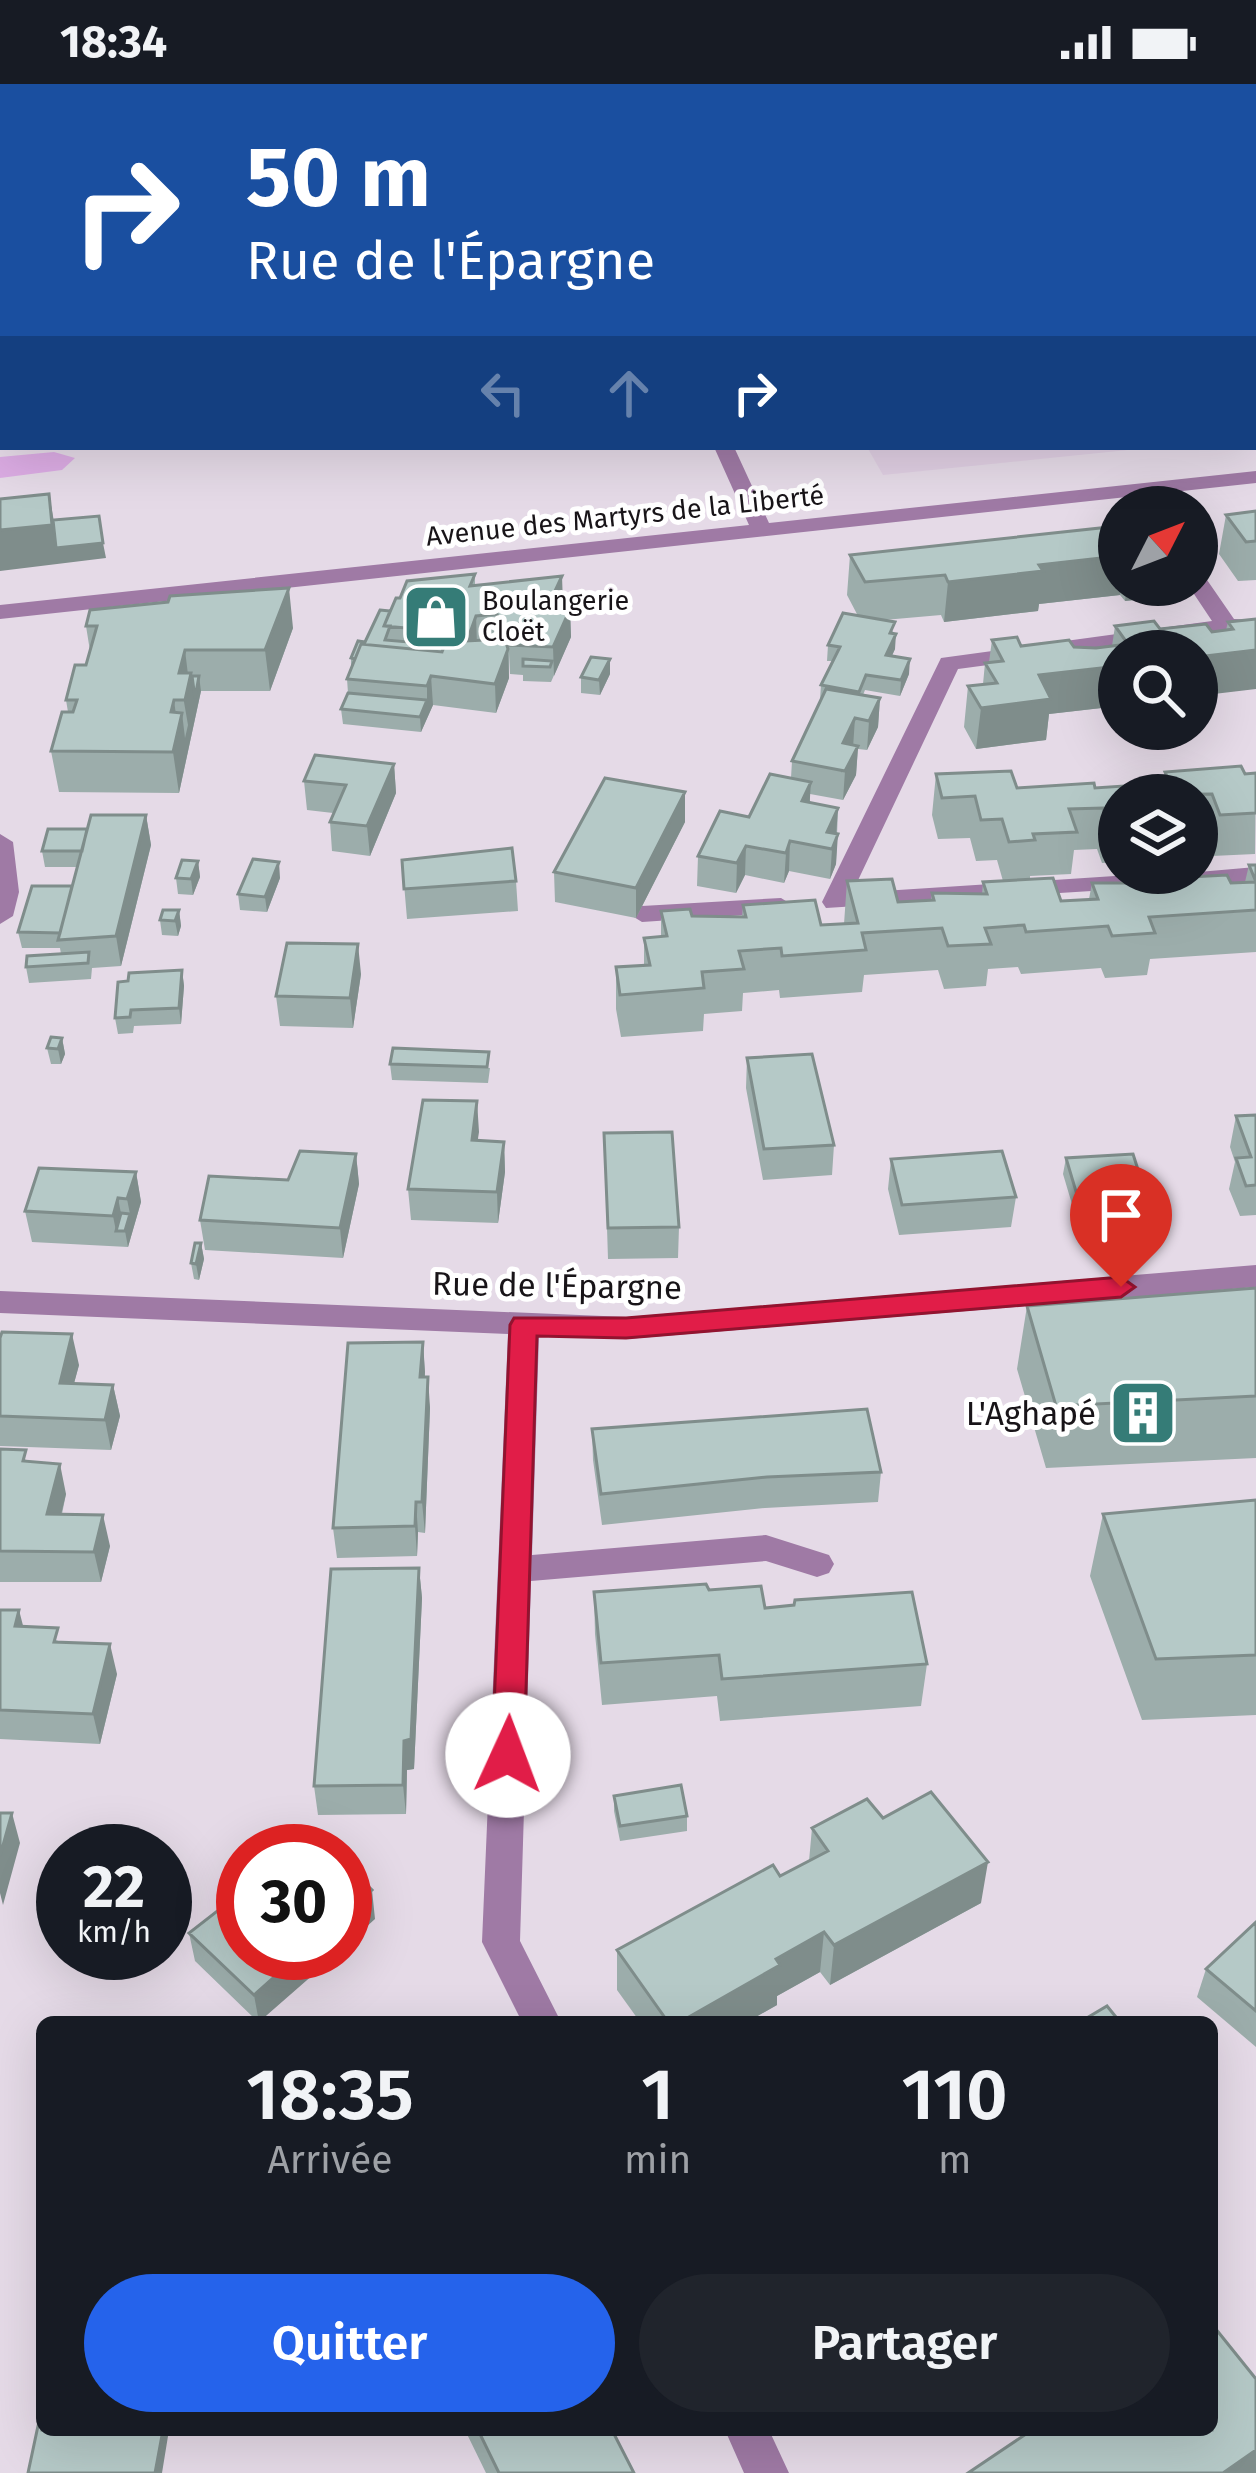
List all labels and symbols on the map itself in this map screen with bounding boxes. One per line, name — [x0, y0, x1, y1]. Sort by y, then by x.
street label: Avenue des Martyrs de la Liberté — [424, 479, 826, 553]
north arrow — [1098, 486, 1218, 606]
shop icon: Boulangerie Cloët — [401, 582, 471, 652]
place label: Boulangerie Cloët — [482, 585, 629, 648]
pin — [1070, 1164, 1172, 1287]
street label: Rue de l'Épargne — [432, 1264, 682, 1308]
building icon: L'Aghapé — [1108, 1378, 1178, 1448]
place label: L'Aghapé — [966, 1394, 1096, 1434]
position arrow — [445, 1692, 571, 1818]
speed limit sign: 30 — [216, 1824, 372, 1980]

